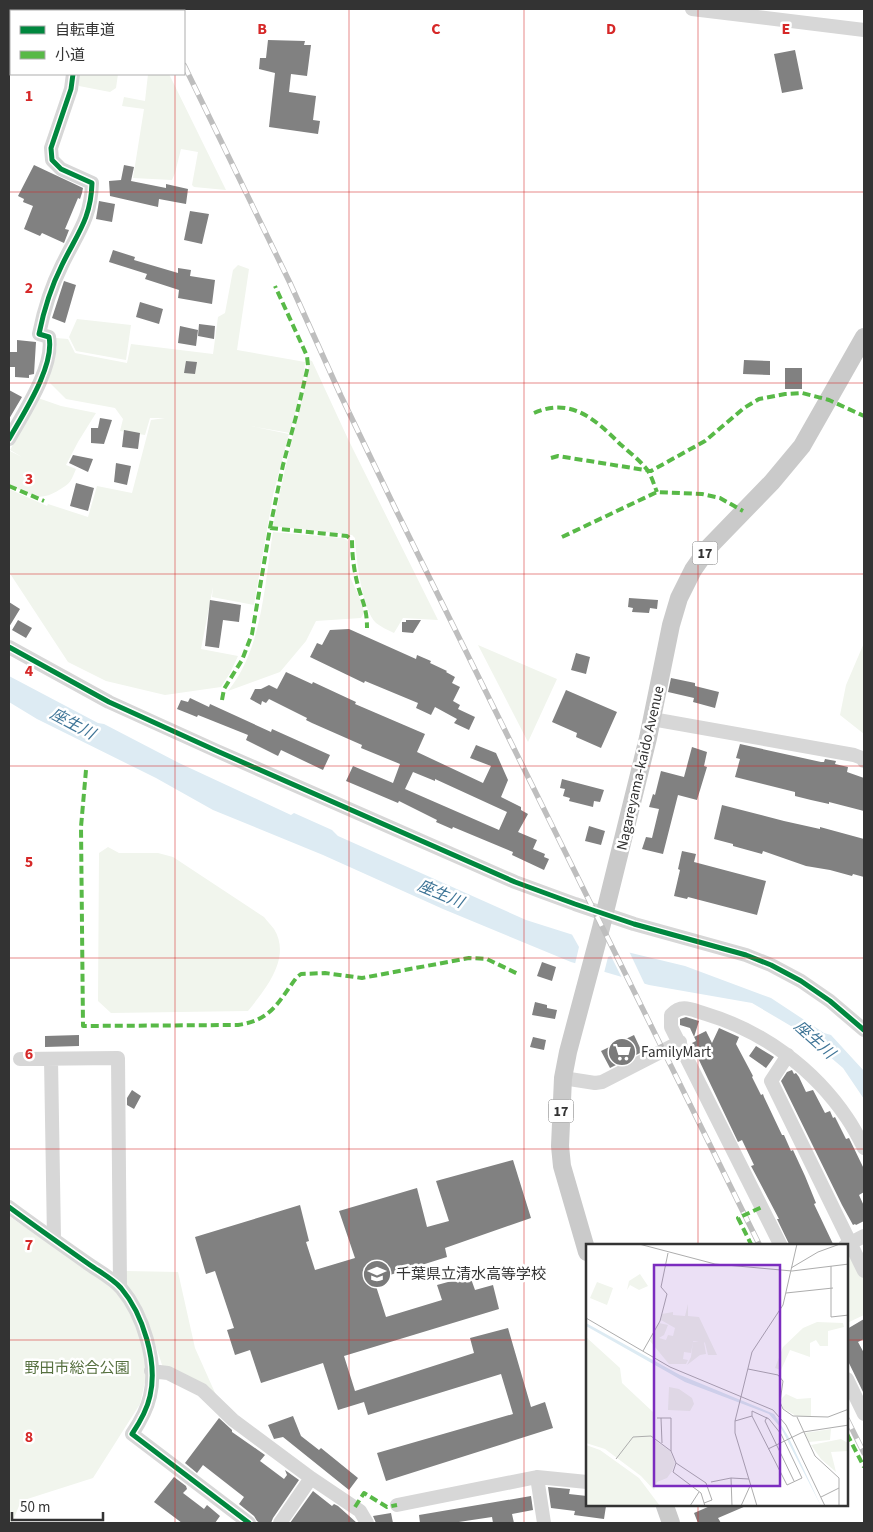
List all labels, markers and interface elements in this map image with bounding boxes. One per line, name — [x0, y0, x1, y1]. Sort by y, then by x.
legend — [10, 10, 185, 75]
text: B — [257, 18, 267, 40]
text: C — [431, 18, 441, 40]
text: D — [606, 18, 616, 40]
text: E — [782, 18, 790, 40]
text: 自転車道 — [55, 20, 115, 41]
text: 小道 — [55, 45, 85, 66]
text: 1 — [25, 85, 33, 107]
text: 2 — [25, 277, 33, 299]
text: 3 — [25, 468, 33, 490]
road number: 17 — [692, 542, 718, 564]
text: 4 — [25, 660, 34, 682]
street label: Nagareyama-kaido Avenue — [611, 684, 670, 852]
water label: 座生川 — [46, 703, 101, 746]
text: 5 — [25, 851, 33, 873]
water label: 座生川 — [414, 874, 469, 914]
water label: 座生川 — [789, 1016, 841, 1065]
supermarket icon: FamilyMart — [607, 1037, 637, 1067]
place label: FamilyMart — [641, 1042, 711, 1063]
text: 6 — [25, 1043, 33, 1065]
road number: 17 — [548, 1100, 574, 1122]
text: 7 — [25, 1234, 33, 1256]
inset map — [586, 1244, 848, 1507]
school or university icon: 千葉県立清水高等学校 — [362, 1259, 392, 1289]
place label: 千葉県立清水高等学校 — [396, 1264, 546, 1285]
park label: 野田市総合公園 — [24, 1358, 130, 1379]
text: 8 — [25, 1426, 33, 1448]
scale bar — [12, 1490, 104, 1522]
text: 50 m — [20, 1497, 50, 1518]

